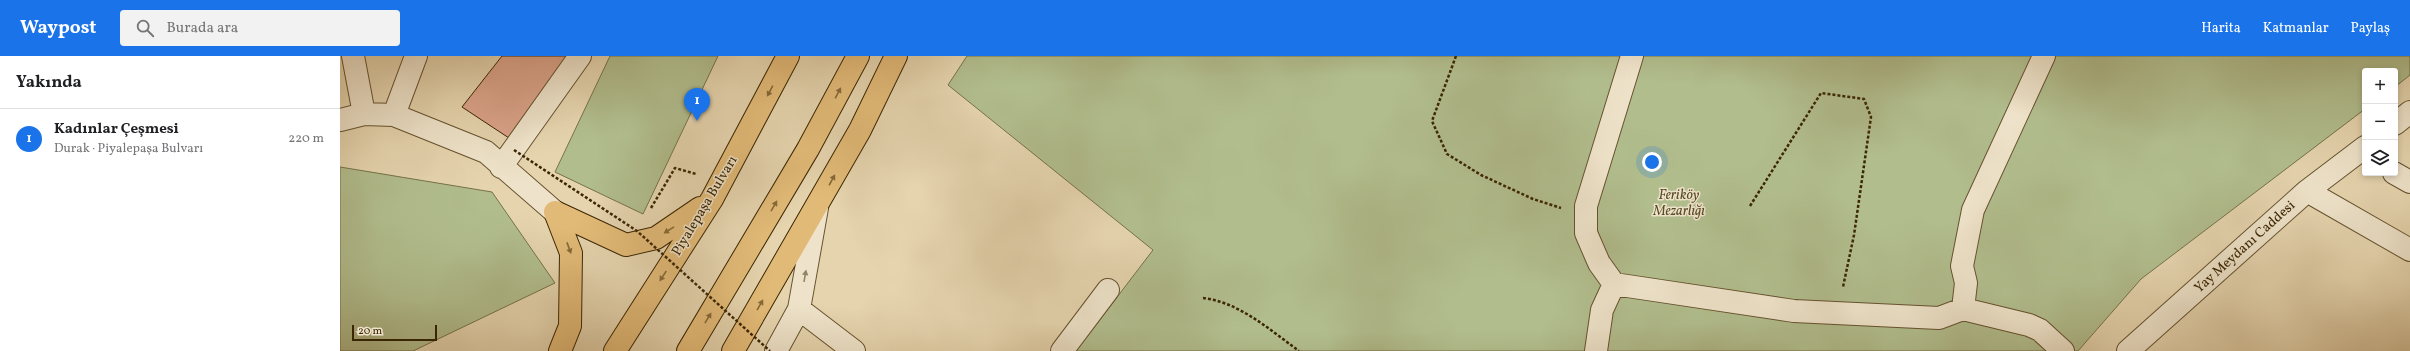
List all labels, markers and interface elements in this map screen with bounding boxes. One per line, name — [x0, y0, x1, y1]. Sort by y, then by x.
search box — [120, 10, 400, 46]
text: Waypost — [20, 15, 96, 41]
icon: search — [134, 17, 156, 39]
text: Burada ara — [166, 18, 238, 39]
text: Harita — [2201, 19, 2241, 38]
text: Katmanlar — [2263, 19, 2329, 38]
text: Paylaş — [2351, 19, 2390, 38]
map controls — [2362, 68, 2398, 176]
button: + — [2362, 68, 2398, 104]
text: Yakında — [16, 71, 82, 94]
one-way arrow — [767, 85, 773, 96]
one-way arrow — [835, 87, 841, 99]
pin: 1 — [684, 88, 710, 121]
button: − — [2362, 104, 2398, 140]
text: Kadınlar Çeşmesi — [54, 119, 179, 140]
text: 1 — [26, 130, 32, 148]
text: 220 m — [288, 130, 324, 148]
text: Durak · Piyalepaşa Bulvarı — [54, 140, 203, 158]
button: layers — [2362, 140, 2398, 176]
street label: Piyalepaşa Bulvarı — [668, 152, 742, 260]
your location — [1642, 152, 1662, 172]
one-way arrow — [829, 175, 835, 186]
park label: Feriköy Mezarlığı — [1652, 186, 1705, 221]
street label: Yay Meydanı Caddesi — [2190, 196, 2300, 298]
one-way arrow — [771, 200, 778, 212]
one-way arrow — [664, 226, 674, 234]
one-way arrow — [566, 242, 572, 254]
one-way arrow — [802, 270, 808, 283]
one-way arrow — [659, 271, 667, 281]
one-way arrow — [756, 300, 764, 310]
one-way arrow — [704, 313, 712, 323]
scale bar — [352, 323, 437, 342]
text: 20 m — [358, 324, 382, 339]

